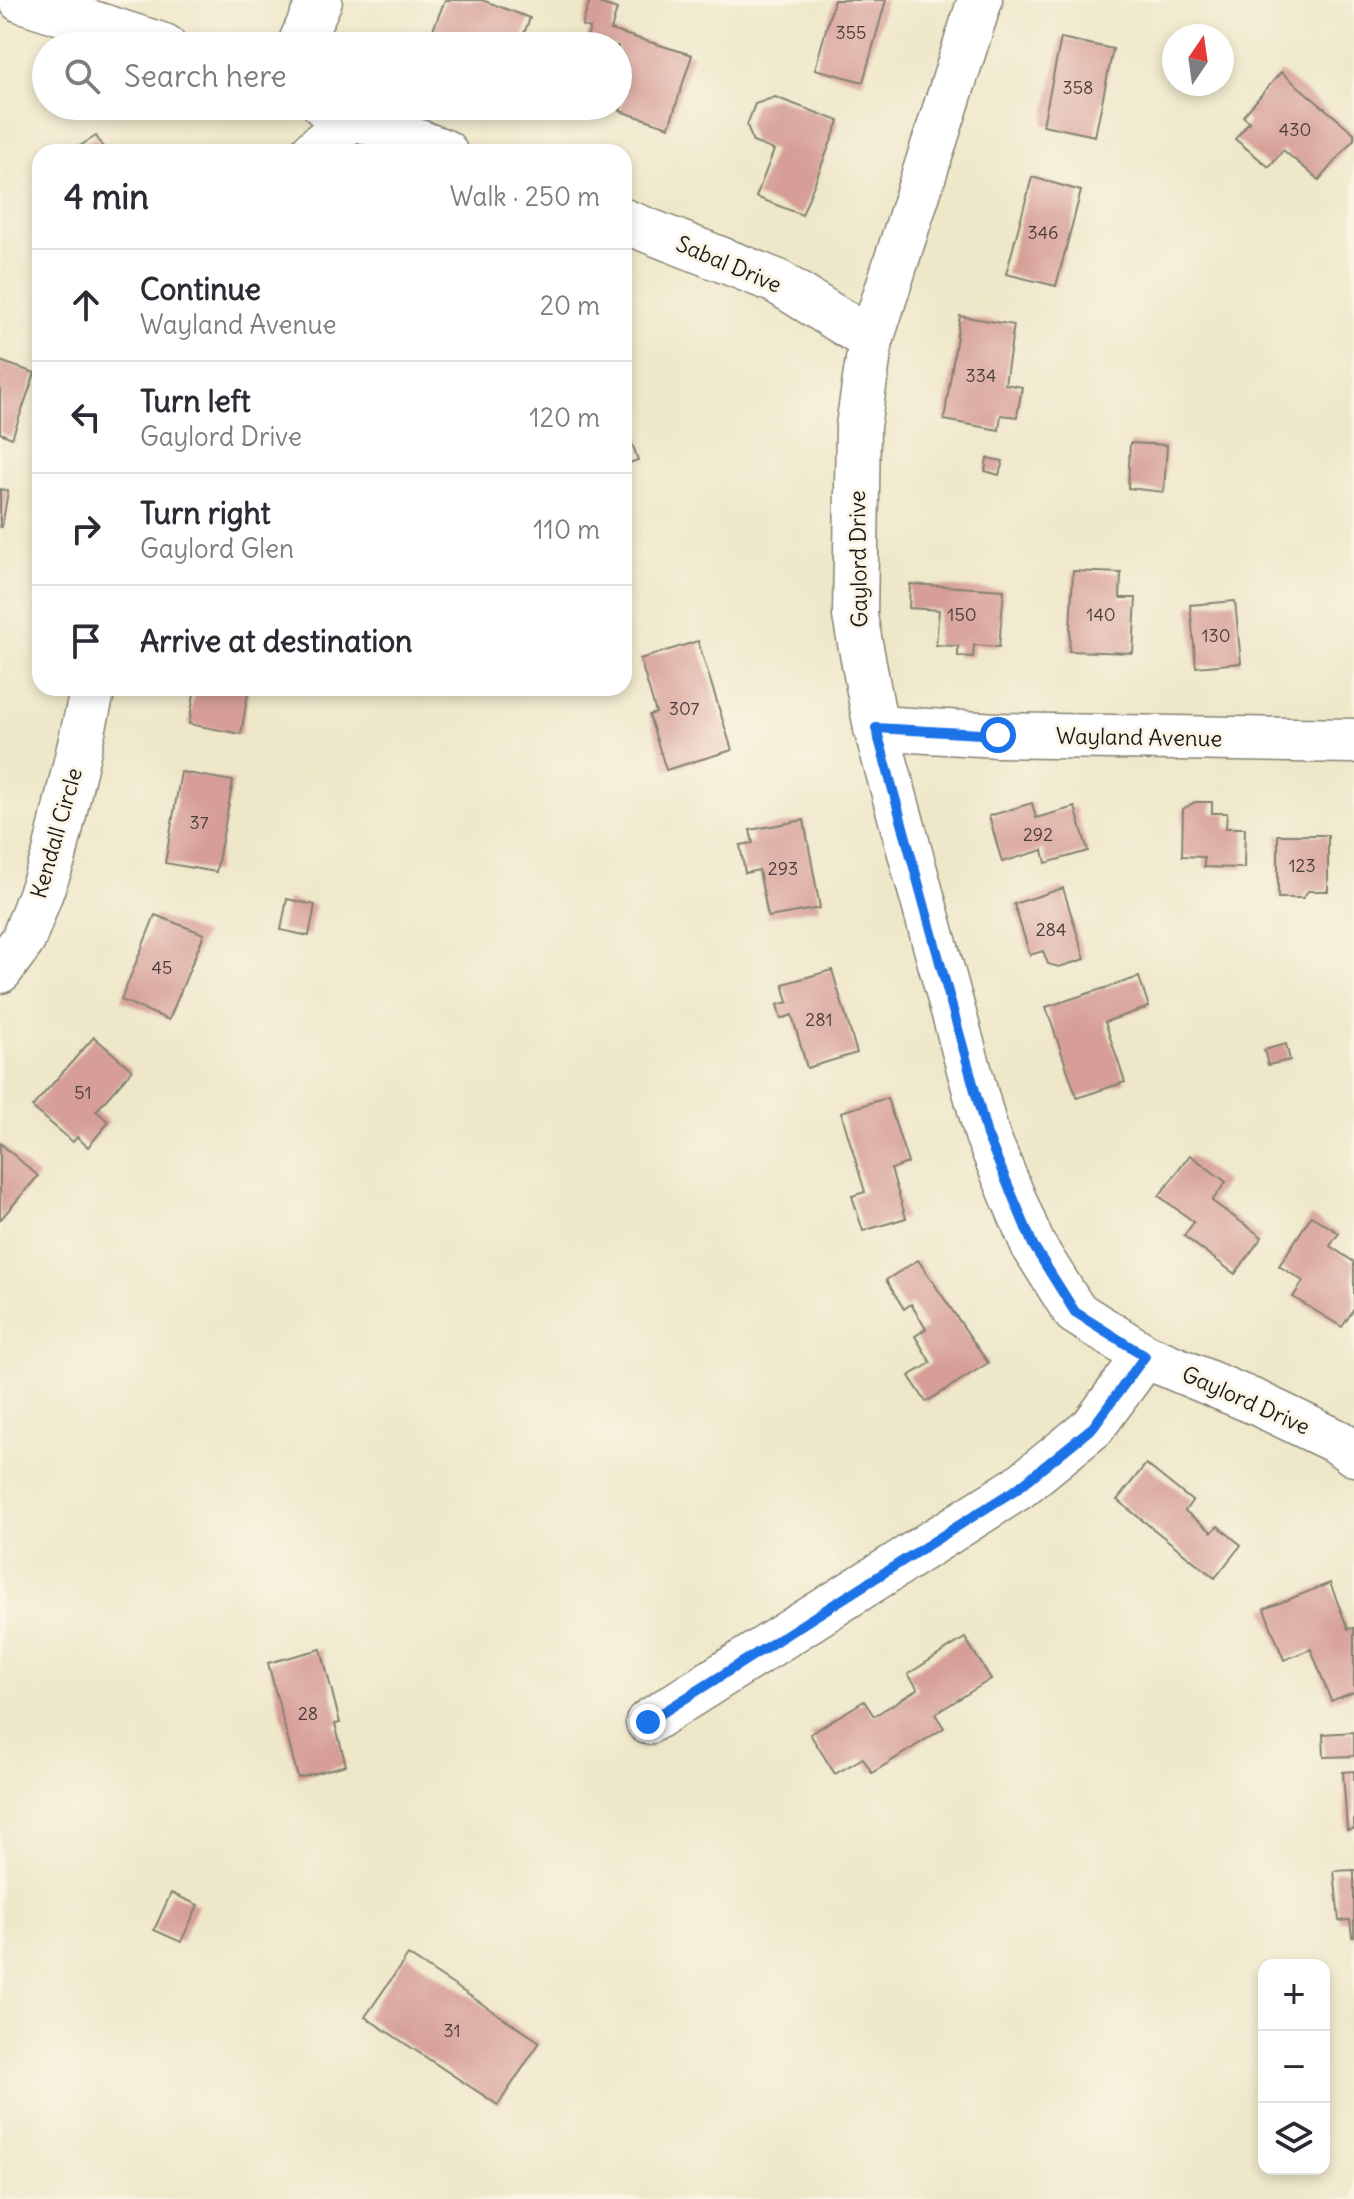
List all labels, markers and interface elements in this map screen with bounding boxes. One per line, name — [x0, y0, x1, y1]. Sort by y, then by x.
house number: 355 — [836, 21, 866, 44]
north arrow — [1162, 24, 1234, 96]
search box — [32, 32, 632, 120]
icon: search — [60, 54, 104, 98]
text: Search here — [124, 57, 287, 95]
house number: 358 — [1063, 76, 1093, 99]
house number: 430 — [1279, 118, 1311, 141]
text: 4 min — [64, 175, 149, 218]
text: Walk · 250 m — [450, 180, 600, 213]
house number: 346 — [1027, 221, 1059, 244]
street label: Sabal Drive — [672, 229, 786, 299]
text: Continue — [140, 270, 261, 308]
icon: ahead — [64, 283, 108, 327]
text: 20 m — [540, 289, 600, 322]
text: Wayland Avenue — [140, 308, 337, 341]
house number: 334 — [966, 364, 996, 387]
text: Turn left — [140, 382, 251, 420]
icon: left — [64, 395, 108, 439]
text: 120 m — [529, 401, 600, 434]
text: Gaylord Drive — [140, 420, 302, 453]
street label: Gaylord Drive — [843, 490, 873, 628]
text: Turn right — [140, 494, 271, 532]
icon: right — [64, 507, 108, 551]
text: 110 m — [533, 513, 600, 546]
text: Gaylord Glen — [140, 532, 294, 565]
house number: 150 — [947, 603, 977, 626]
house number: 140 — [1086, 603, 1116, 626]
icon: arrive — [64, 619, 108, 663]
text: Arrive at destination — [140, 622, 412, 660]
house number: 130 — [1201, 624, 1231, 647]
house number: 307 — [669, 697, 699, 720]
route start — [980, 717, 1016, 753]
street label: Wayland Avenue — [1056, 722, 1222, 752]
street label: Kendall Circle — [24, 765, 88, 901]
house number: 37 — [189, 811, 209, 834]
house number: 292 — [1023, 823, 1053, 846]
house number: 123 — [1288, 854, 1316, 877]
house number: 293 — [768, 857, 798, 880]
house number: 284 — [1036, 918, 1066, 941]
house number: 45 — [152, 956, 172, 979]
house number: 281 — [805, 1008, 833, 1031]
house number: 51 — [74, 1081, 92, 1104]
street label: Gaylord Drive — [1178, 1359, 1314, 1441]
house number: 28 — [298, 1702, 318, 1725]
route end — [630, 1704, 666, 1740]
map controls — [1258, 1959, 1330, 2175]
button: + — [1258, 1959, 1330, 2031]
house number: 31 — [443, 2019, 461, 2042]
button: − — [1258, 2031, 1330, 2103]
button: layers — [1258, 2103, 1330, 2175]

